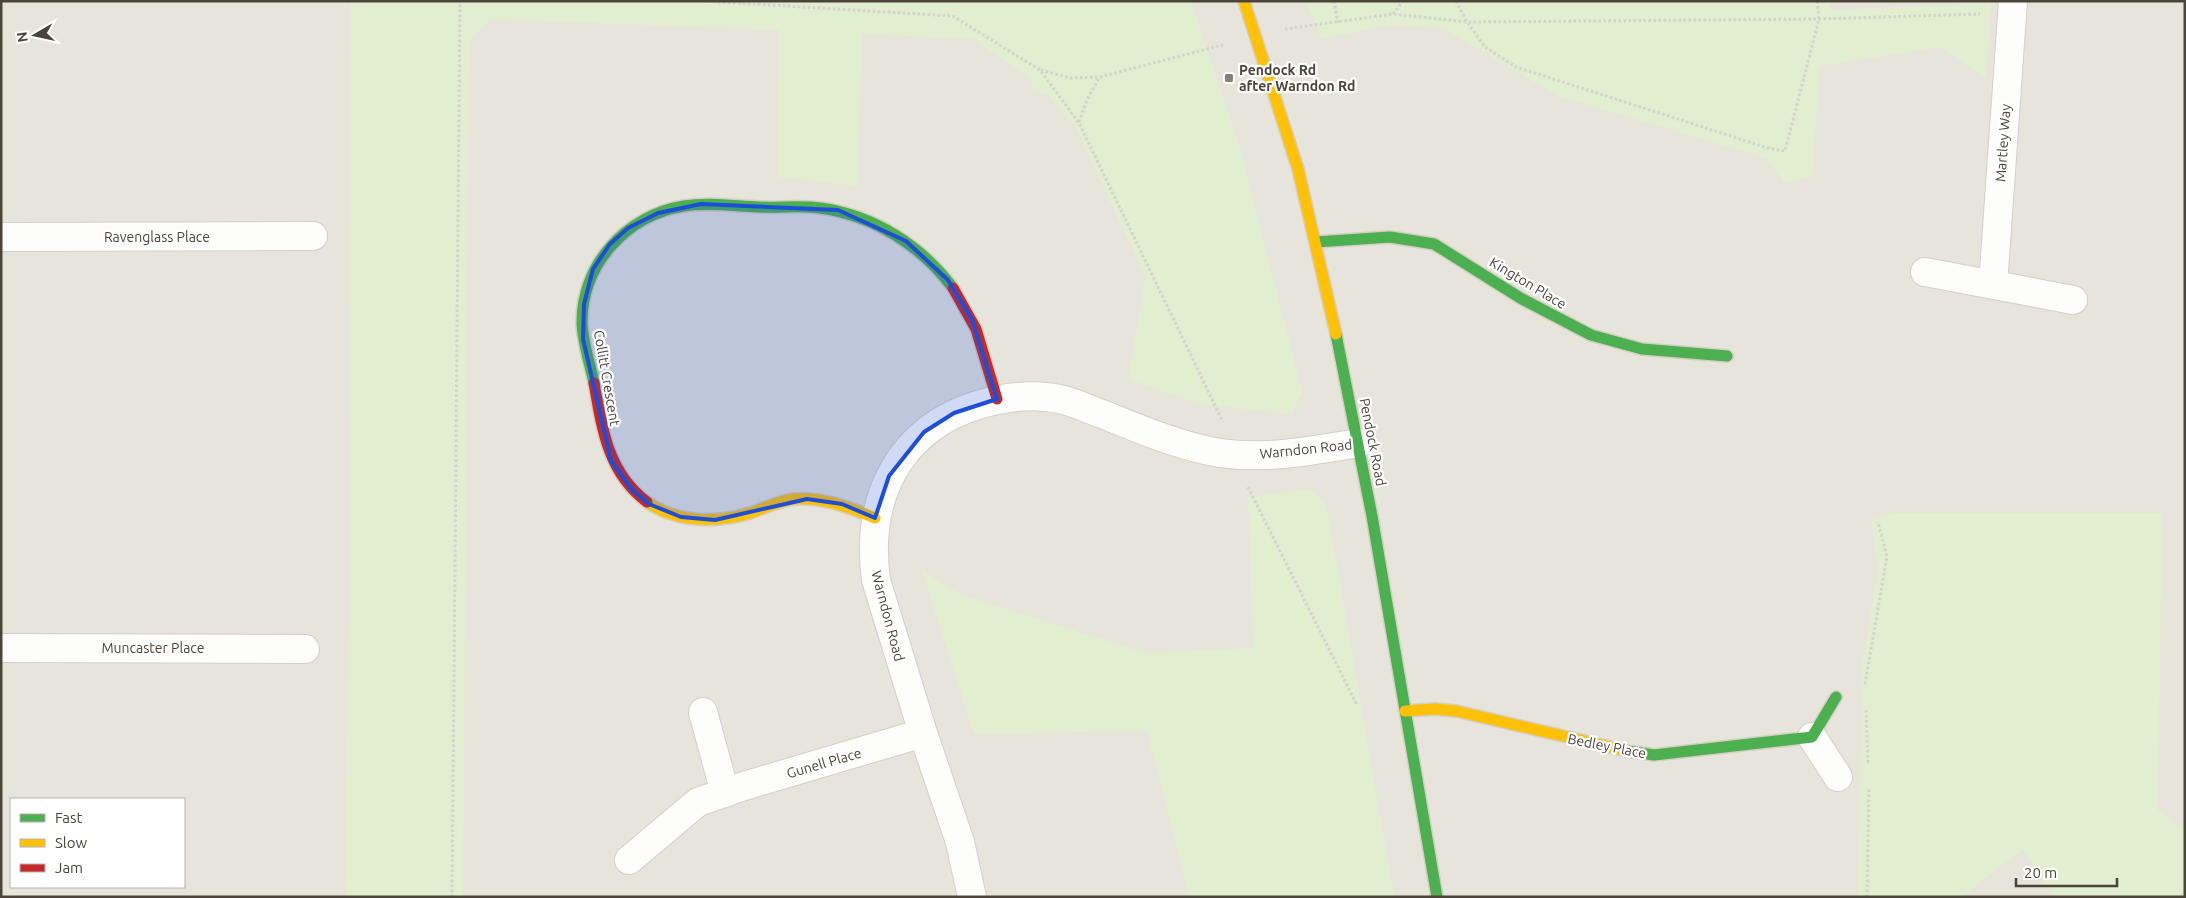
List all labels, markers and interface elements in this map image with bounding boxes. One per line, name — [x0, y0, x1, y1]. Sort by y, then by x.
north arrow — [10, 10, 60, 60]
text: N — [13, 31, 31, 43]
place label: Pendock Rd after Warndon Rd — [1239, 62, 1355, 94]
marker: Pendock Rd after Warndon Rd — [1223, 72, 1235, 84]
street label: Martley Way — [1992, 103, 2014, 183]
street label: Ravenglass Place — [104, 229, 210, 245]
street label: Kington Place — [1487, 254, 1569, 312]
street label: Collitt Crescent — [591, 329, 623, 428]
street label: Pendock Road — [1357, 397, 1389, 487]
street label: Warndon Road — [1259, 436, 1353, 462]
street label: Warndon Road — [868, 569, 908, 663]
street label: Muncaster Place — [101, 640, 205, 656]
street label: Bedley Place — [1566, 731, 1648, 761]
street label: Gunell Place — [785, 745, 863, 781]
legend — [10, 798, 185, 888]
text: Fast — [55, 809, 83, 826]
text: Slow — [55, 834, 88, 851]
scale bar — [2016, 856, 2117, 888]
text: Jam — [55, 859, 83, 876]
text: 20 m — [2024, 864, 2057, 881]

